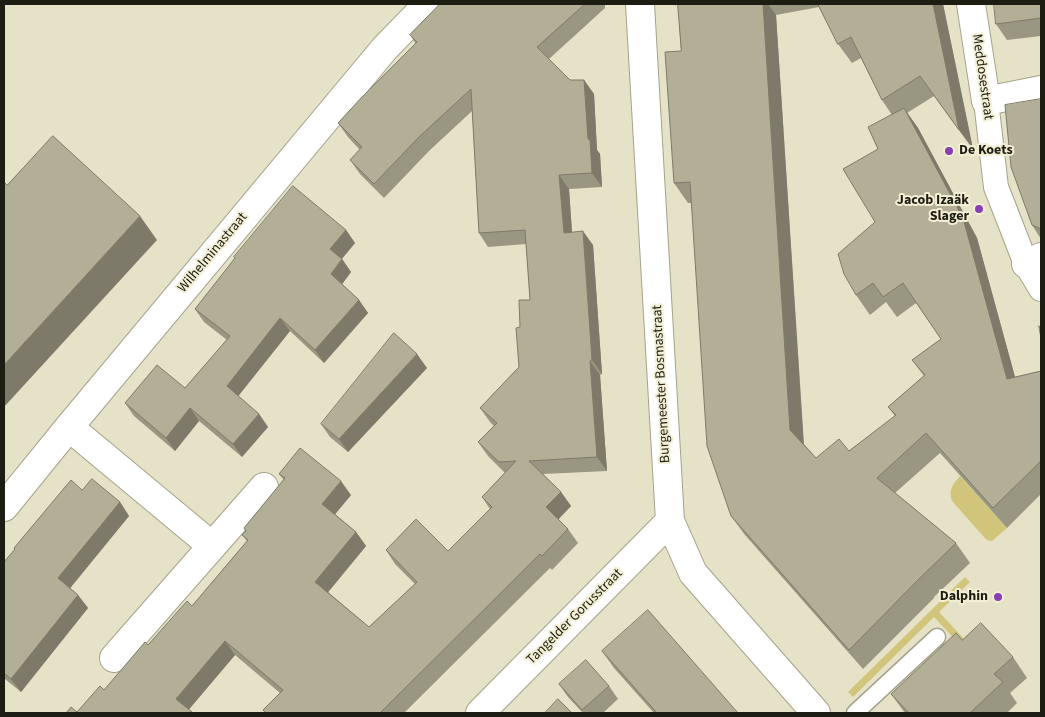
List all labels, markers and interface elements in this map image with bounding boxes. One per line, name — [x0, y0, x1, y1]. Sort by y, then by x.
street label: Meddosestraat — [968, 33, 996, 121]
place label: De Koets — [959, 143, 1013, 159]
marker: De Koets — [943, 145, 955, 157]
place label: Jacob Izaäk Slager — [897, 193, 969, 226]
marker: Jacob Izaäk Slager — [973, 203, 985, 215]
street label: Wilhelminastraat — [175, 210, 251, 296]
street label: Burgemeester Bosmastraat — [649, 304, 675, 464]
street label: Tangelder Gorusstraat — [523, 565, 627, 669]
place label: Dalphin — [940, 589, 988, 605]
marker: Dalphin — [992, 591, 1004, 603]

